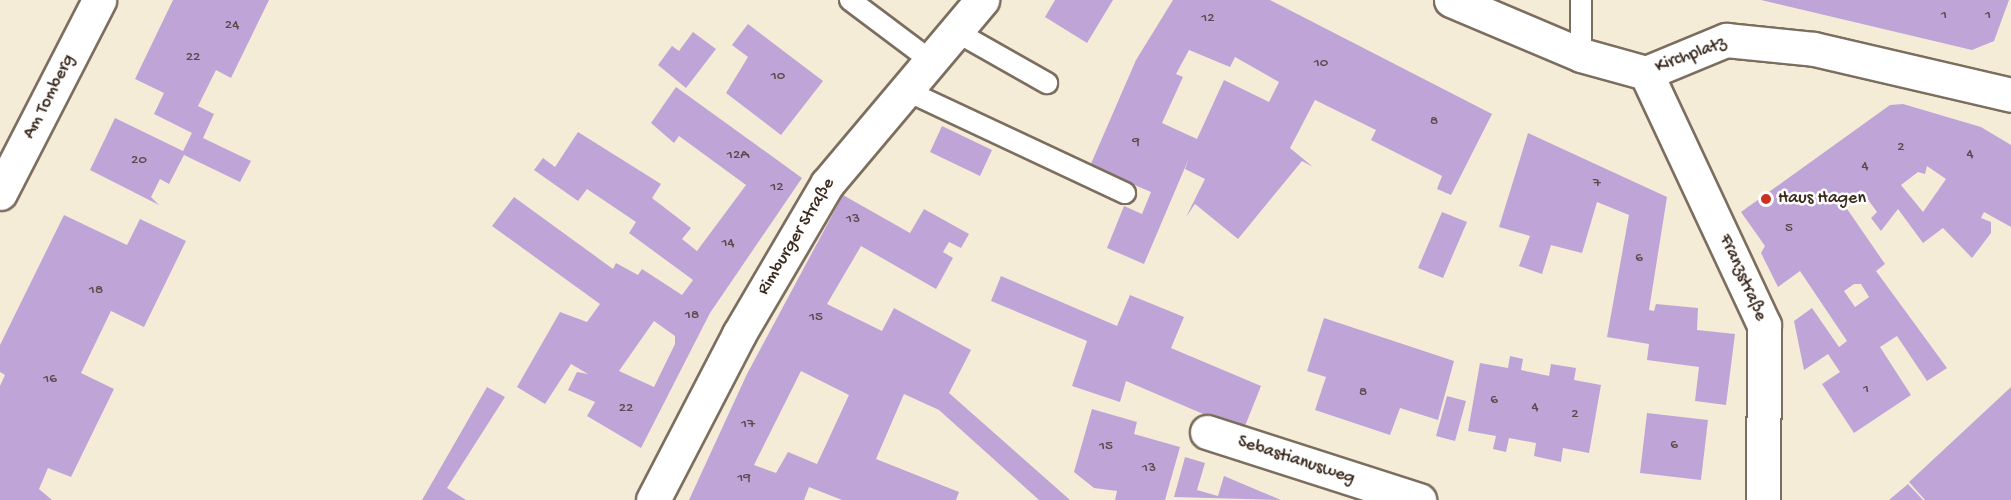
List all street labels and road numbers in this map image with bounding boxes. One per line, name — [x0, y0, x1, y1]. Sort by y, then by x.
street label: Kirchplatz — [1653, 33, 1729, 79]
street label: Am Tomberg — [19, 51, 81, 143]
street label: Rimburger Straße — [754, 174, 840, 300]
street label: Franzstraße — [1713, 231, 1771, 325]
street label: Sebastianusweg — [1235, 432, 1357, 490]

